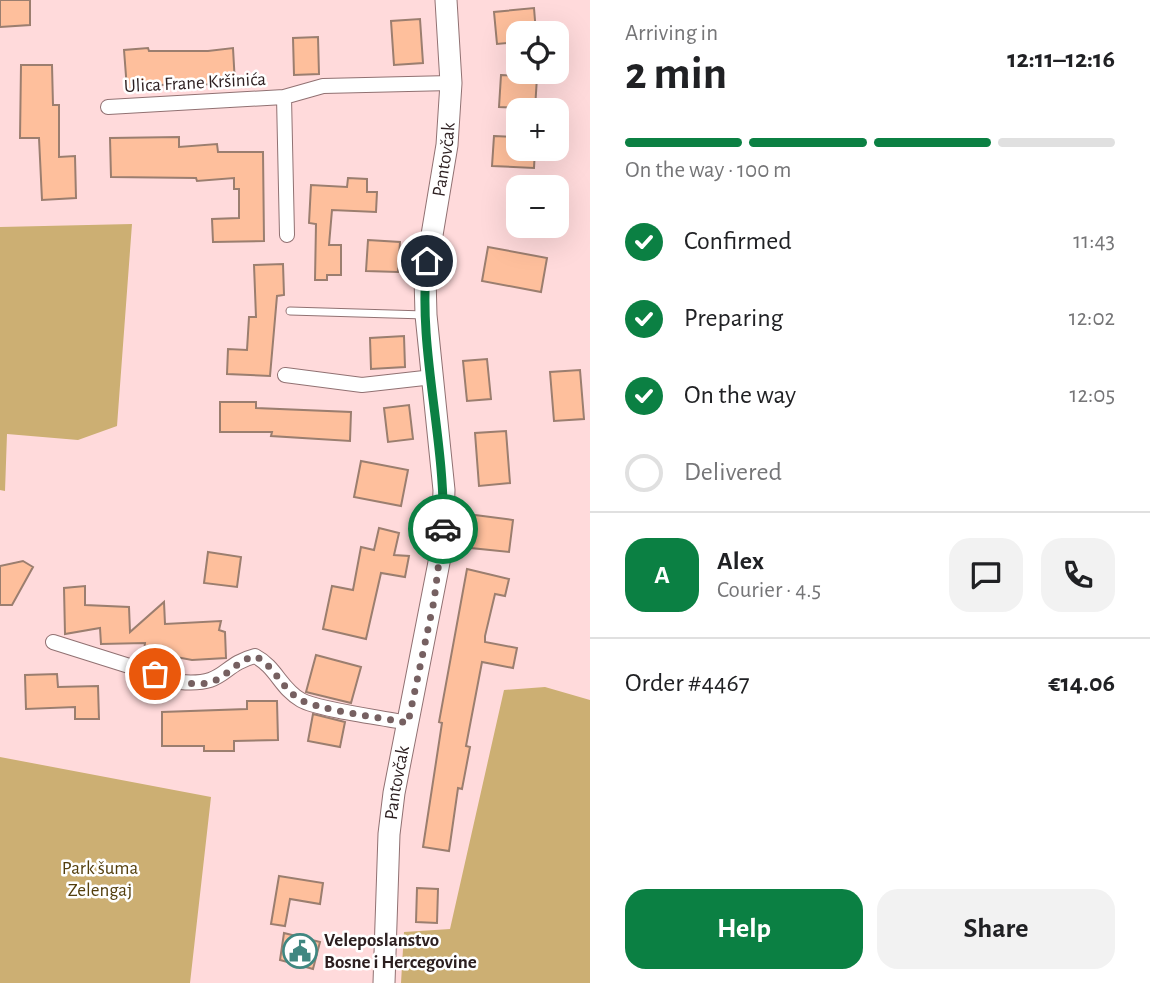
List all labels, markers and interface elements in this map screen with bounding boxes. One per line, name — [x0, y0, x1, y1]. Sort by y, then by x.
map controls — [506, 21, 569, 238]
button: locate — [506, 21, 569, 84]
text: Arriving in — [625, 22, 718, 45]
text: 12:11–12:16 — [1007, 46, 1115, 72]
text: 2 min — [625, 51, 727, 97]
street label: Ulica Frane Kršinića — [123, 70, 267, 96]
button: + — [506, 98, 569, 161]
street label: Pantovčak — [429, 121, 458, 198]
text: On the way · 100 m — [625, 159, 792, 182]
button: − — [506, 175, 569, 238]
icon: check — [625, 223, 663, 261]
text: Confirmed — [684, 228, 792, 254]
text: 11:43 — [1073, 230, 1115, 253]
pin — [397, 231, 457, 291]
icon: home — [408, 242, 446, 280]
icon: check — [625, 300, 663, 338]
text: Preparing — [684, 305, 783, 331]
text: 12:02 — [1069, 307, 1115, 330]
icon: check — [625, 377, 663, 415]
text: On the way — [684, 382, 796, 408]
text: 12:05 — [1070, 384, 1115, 407]
text: Delivered — [684, 459, 782, 485]
courier — [408, 494, 478, 564]
icon: car — [424, 510, 462, 548]
button: chat — [949, 538, 1023, 612]
button: phone — [1041, 538, 1115, 612]
text: Alex — [717, 548, 764, 574]
text: A — [654, 562, 670, 588]
text: Courier · 4.5 — [717, 579, 821, 602]
pin — [125, 644, 185, 704]
icon: bag — [136, 655, 174, 693]
text: Order #4467 — [625, 670, 750, 696]
text: €14.06 — [1048, 670, 1115, 696]
street label: Pantovčak — [381, 744, 413, 821]
park label: Park šuma Zelengaj — [62, 859, 138, 900]
button: Help — [625, 889, 863, 969]
button: Share — [877, 889, 1115, 969]
place label: Veleposlanstvo Bosne i Hercegovine — [324, 931, 477, 972]
public building icon: Veleposlanstvo Bosne i Hercegovine — [281, 932, 319, 970]

